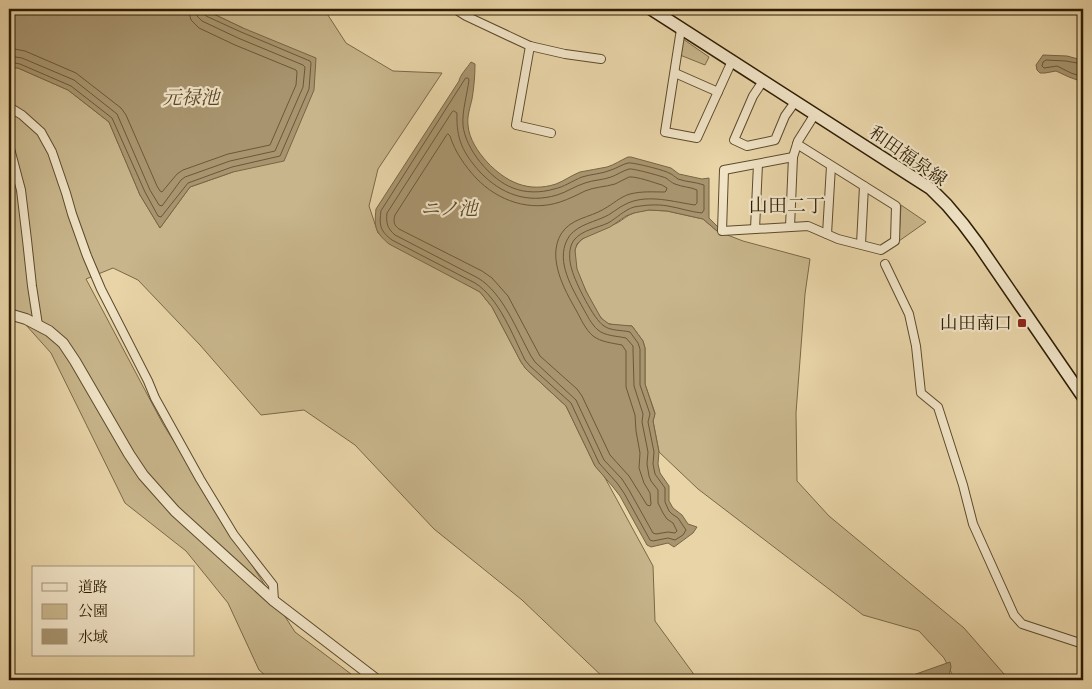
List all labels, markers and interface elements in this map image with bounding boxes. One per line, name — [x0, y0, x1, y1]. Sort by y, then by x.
water label: 元禄池 — [162, 87, 221, 111]
street label: 和田福泉線 — [864, 122, 951, 192]
district label: 山田二丁 — [749, 195, 825, 219]
water label: ニノ池 — [420, 198, 479, 222]
place label: 山田南口 — [940, 313, 1012, 336]
marker: 山田南口 — [1016, 317, 1028, 329]
legend — [32, 566, 195, 656]
text: 道路 — [78, 578, 108, 597]
text: 公園 — [78, 602, 108, 621]
text: 水域 — [78, 628, 108, 647]

